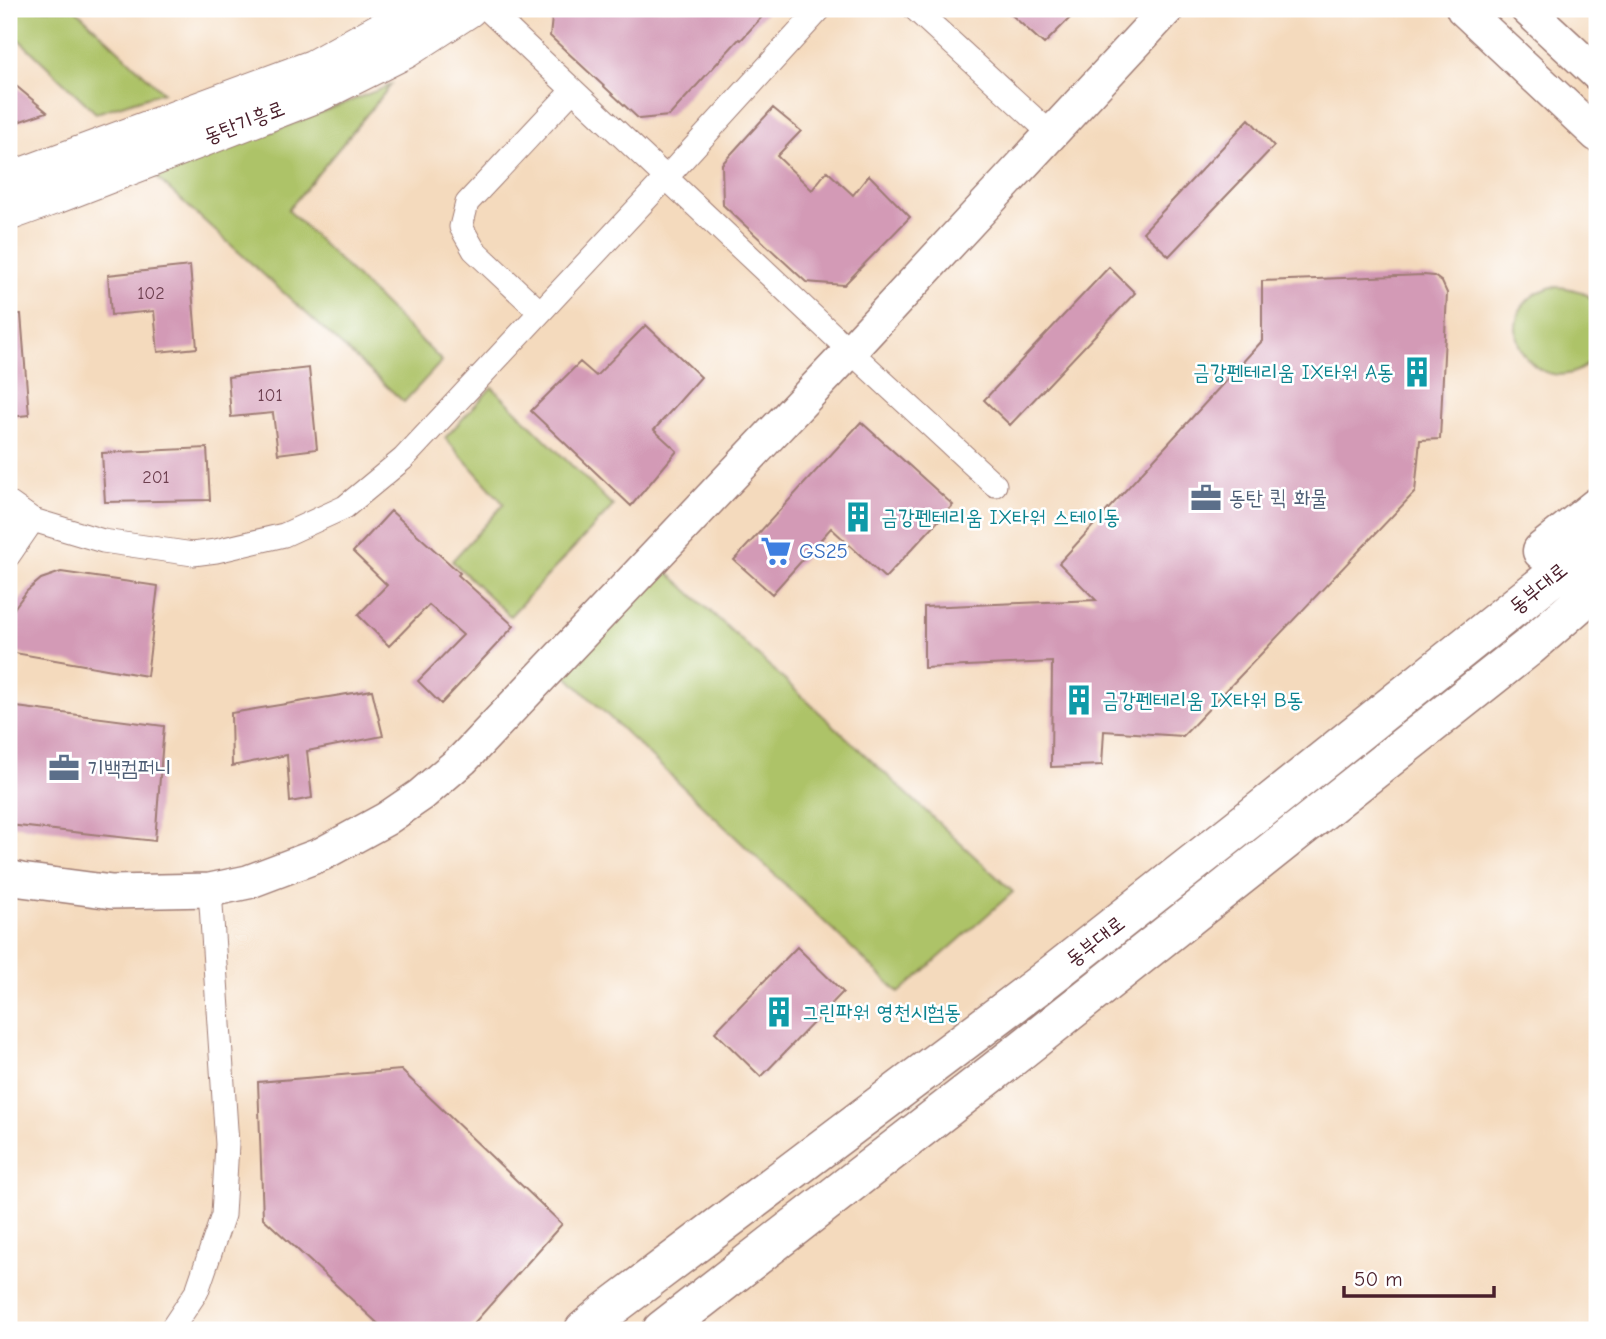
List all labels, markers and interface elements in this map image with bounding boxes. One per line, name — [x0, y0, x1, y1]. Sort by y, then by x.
street label: 동탄기흥로 — [200, 96, 288, 148]
house number: 102 — [137, 283, 165, 304]
building icon: 금강펜테리움 IX타워 A동 — [1400, 355, 1434, 389]
place label: 금강펜테리움 IX타워 A동 — [1193, 360, 1394, 384]
house number: 101 — [257, 385, 283, 406]
house number: 201 — [142, 467, 170, 488]
office icon: 동탄 퀵 화물 — [1189, 481, 1223, 515]
place label: 동탄 퀵 화물 — [1229, 486, 1328, 510]
building icon: 금강펜테리움 IX타워 스테이동 — [841, 500, 875, 534]
place label: 금강펜테리움 IX타워 스테이동 — [881, 505, 1120, 529]
supermarket icon: GS25 — [759, 534, 793, 568]
place label: GS25 — [799, 539, 848, 563]
street label: 동부대로 — [1504, 557, 1572, 619]
building icon: 금강펜테리움 IX타워 B동 — [1062, 683, 1096, 717]
place label: 금강펜테리움 IX타워 B동 — [1102, 688, 1304, 712]
office icon: 기백컴퍼니 — [47, 751, 81, 785]
place label: 기백컴퍼니 — [87, 756, 172, 780]
street label: 동부대로 — [1061, 911, 1129, 971]
building icon: 그린파워 영천시험동 — [762, 995, 796, 1029]
place label: 그린파워 영천시험동 — [802, 1000, 961, 1024]
scale bar — [1344, 1255, 1494, 1299]
text: 50 m — [1354, 1267, 1403, 1291]

